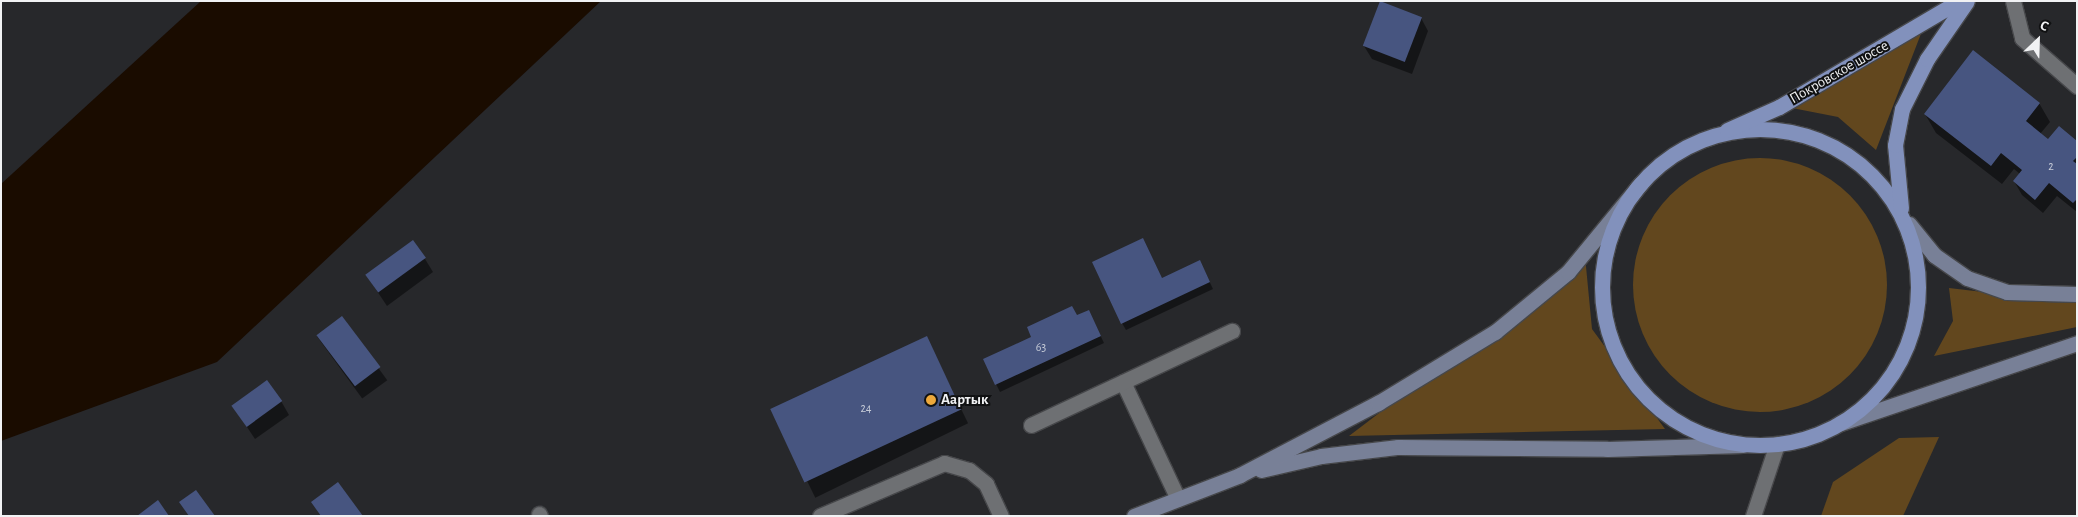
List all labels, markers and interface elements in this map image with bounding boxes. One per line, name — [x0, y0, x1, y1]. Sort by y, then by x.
north arrow — [2013, 15, 2063, 65]
text: С — [2038, 18, 2050, 34]
street label: Покровское шоссе — [1786, 36, 1892, 108]
house number: 2 — [2048, 160, 2054, 174]
house number: 63 — [1036, 341, 1046, 355]
place label: Аартык — [941, 391, 988, 409]
marker: Аартык — [925, 394, 937, 406]
house number: 24 — [860, 402, 872, 416]

